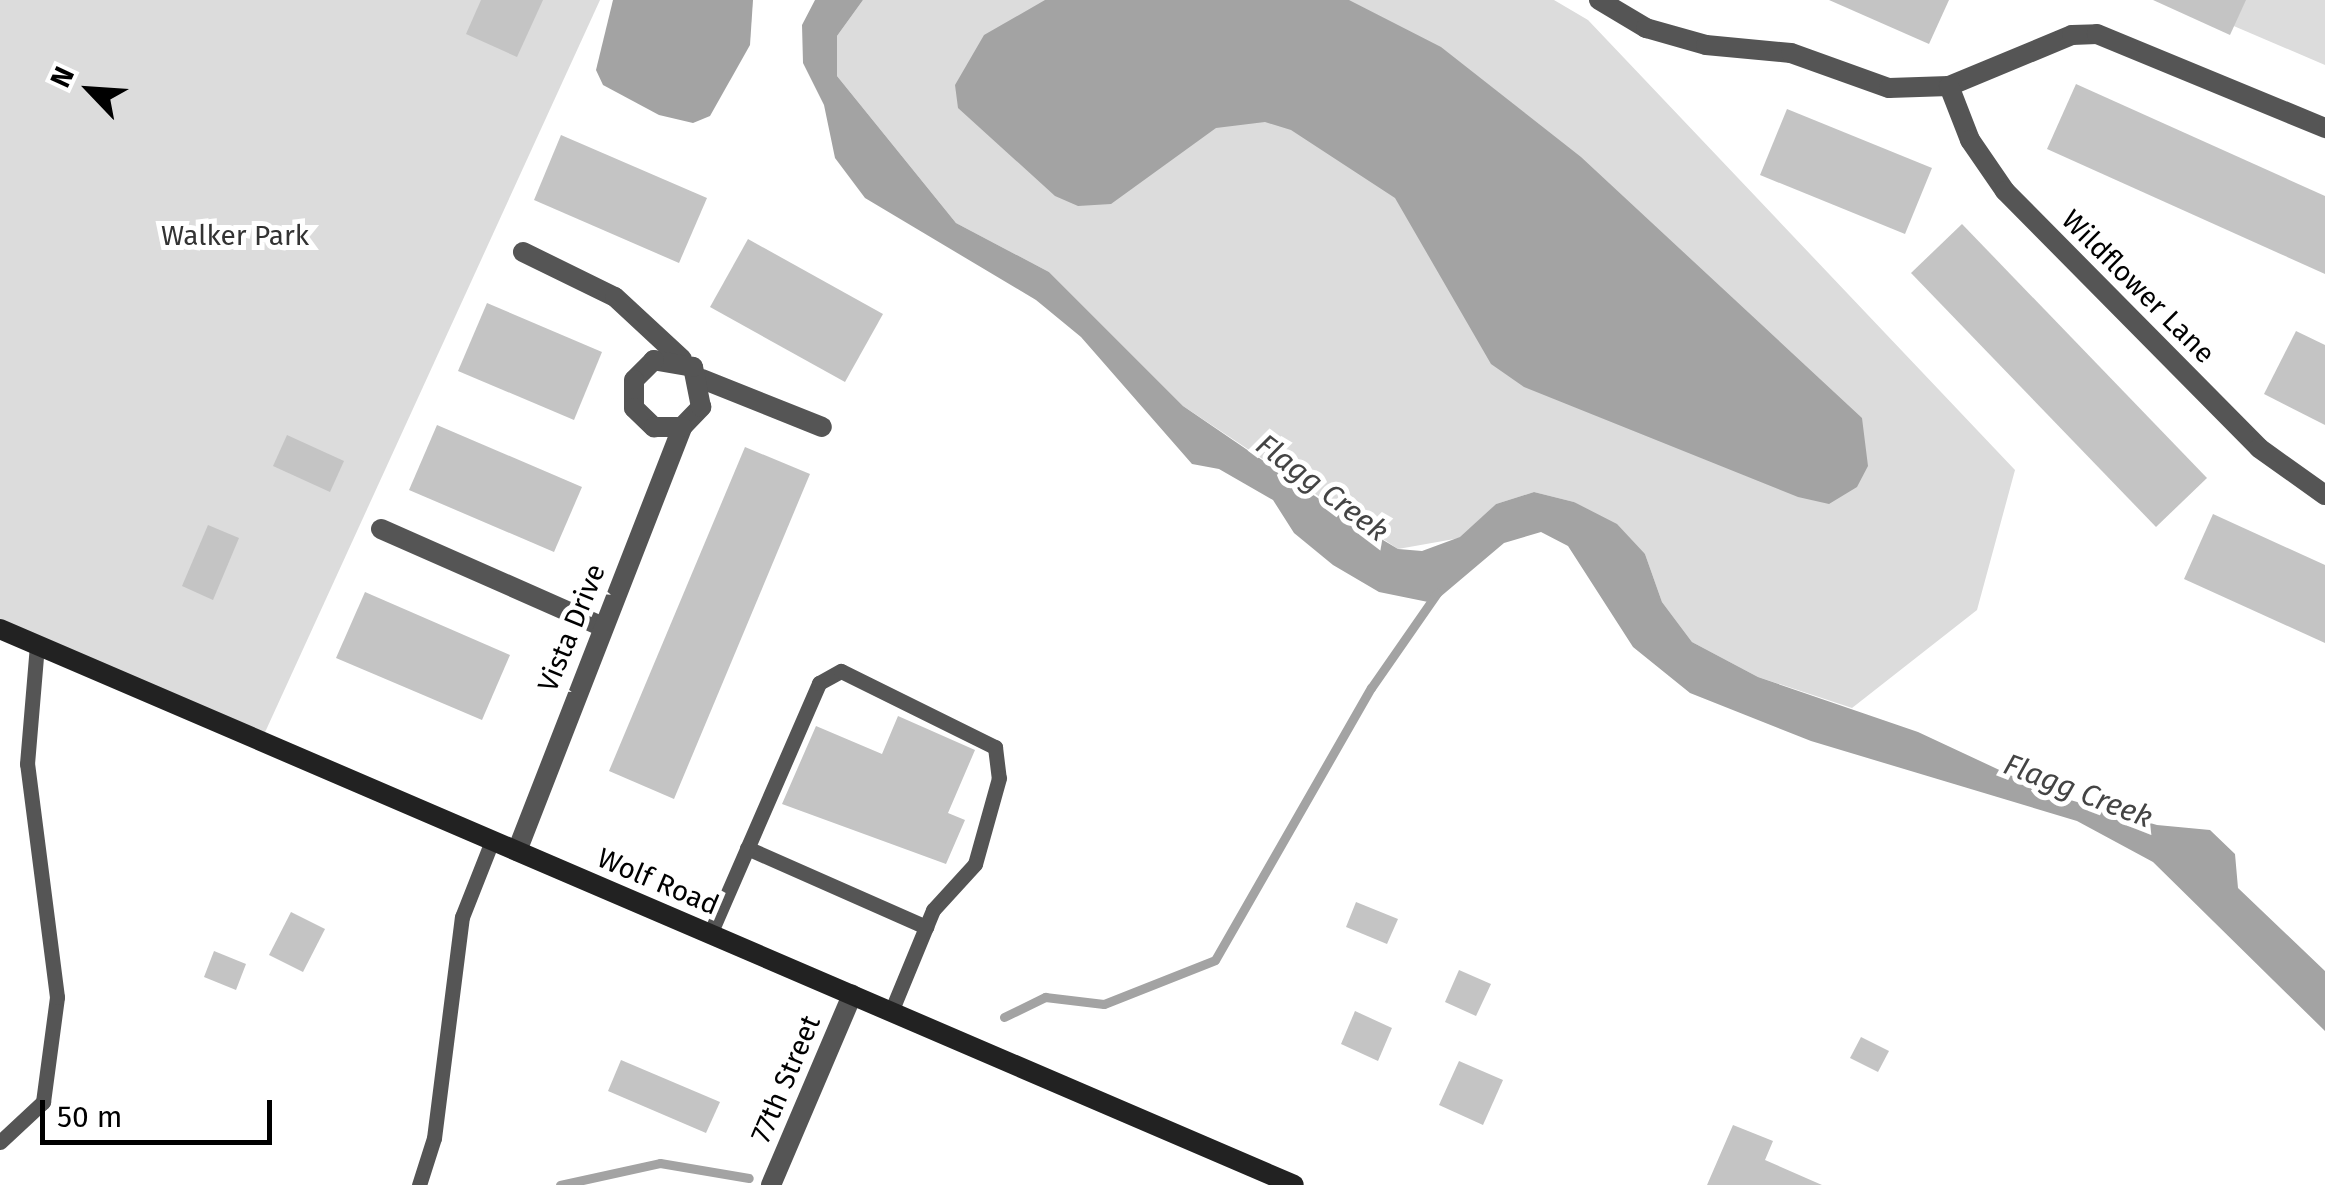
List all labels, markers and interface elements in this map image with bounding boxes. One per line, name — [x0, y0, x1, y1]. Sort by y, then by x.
north arrow — [40, 40, 140, 140]
text: N — [43, 62, 81, 93]
street label: Wildflower Lane — [2054, 203, 2222, 371]
park label: Walker Park — [161, 219, 309, 253]
water label: Flagg Creek — [1249, 427, 1395, 549]
street label: Vista Drive — [531, 559, 613, 697]
water label: Flagg Creek — [1999, 746, 2157, 836]
street label: Wolf Road — [592, 841, 724, 923]
street label: 77th Street — [744, 1010, 828, 1148]
scale bar — [45, 1080, 278, 1142]
text: 50 m — [57, 1099, 122, 1135]

